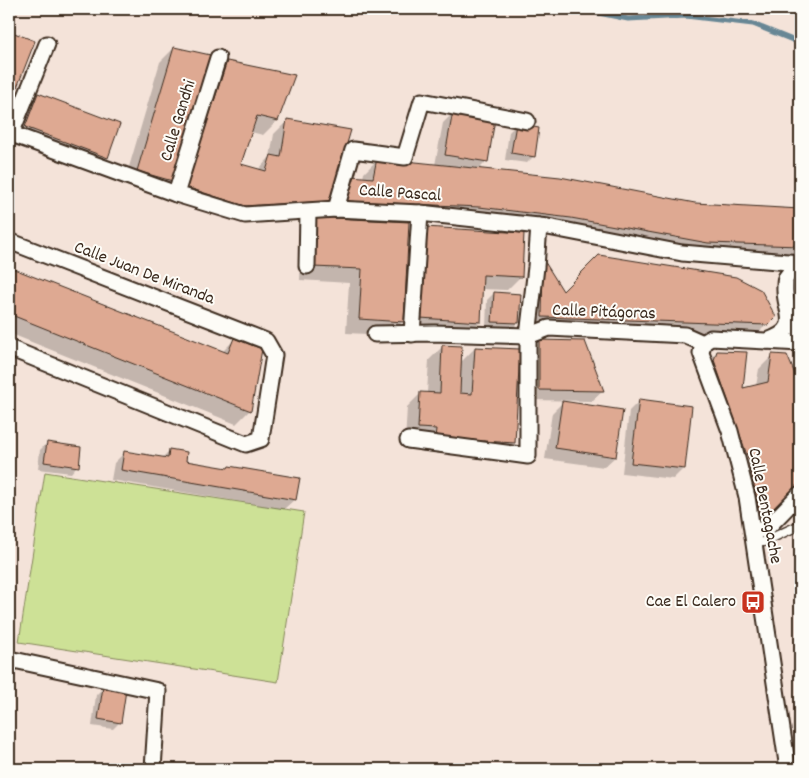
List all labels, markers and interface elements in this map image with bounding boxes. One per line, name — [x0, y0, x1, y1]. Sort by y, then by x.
street label: Calle Gandhi — [155, 77, 203, 165]
street label: Calle Pascal — [358, 179, 443, 209]
street label: Calle Juan De Miranda — [70, 236, 218, 312]
street label: Calle Pitágoras — [552, 299, 656, 327]
street label: Calle Bentagache — [741, 446, 787, 566]
bus stop icon: Cae El Calero — [740, 589, 766, 615]
place label: Cae El Calero — [646, 590, 736, 615]

